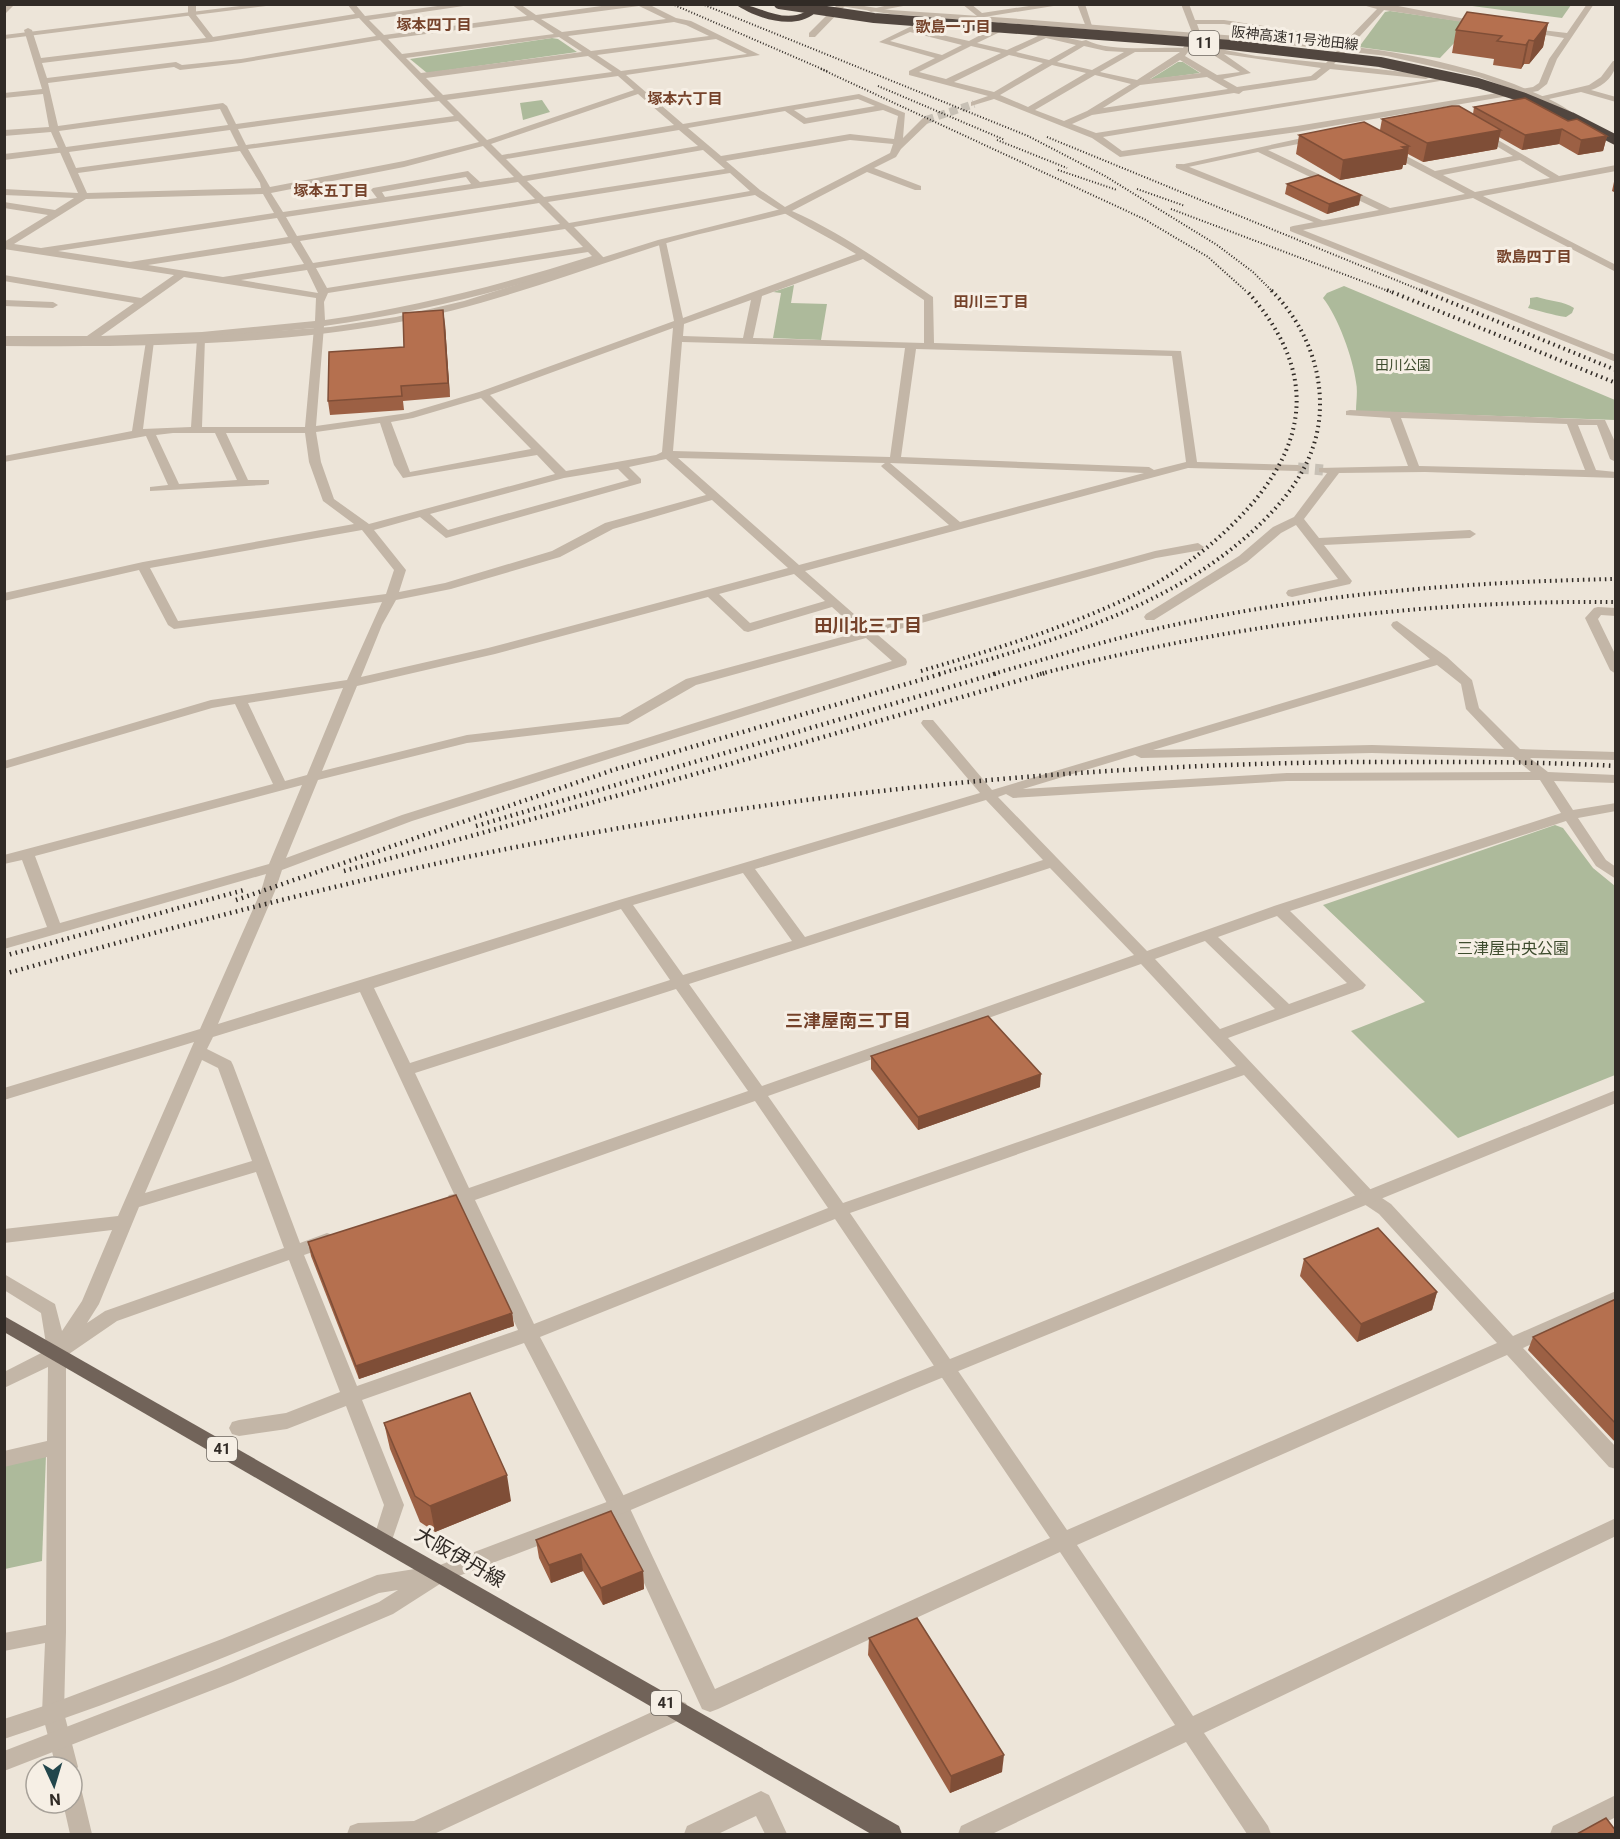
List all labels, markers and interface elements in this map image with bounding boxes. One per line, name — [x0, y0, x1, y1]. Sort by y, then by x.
district label: 塚本四丁目 — [396, 16, 472, 34]
district label: 歌島一丁目 — [915, 18, 991, 36]
street label: 阪神高速11号池田線 — [1231, 23, 1359, 53]
road number: 11 — [1189, 31, 1219, 55]
district label: 塚本六丁目 — [647, 90, 723, 108]
district label: 塚本五丁目 — [293, 182, 369, 200]
district label: 歌島四丁目 — [1496, 248, 1572, 266]
district label: 田川三丁目 — [953, 293, 1029, 311]
park label: 田川公園 — [1375, 357, 1431, 373]
district label: 田川北三丁目 — [814, 615, 922, 636]
park label: 三津屋中央公園 — [1457, 939, 1569, 958]
district label: 三津屋南三丁目 — [785, 1010, 911, 1031]
road number: 41 — [207, 1437, 237, 1461]
street label: 大阪伊丹線 — [411, 1522, 509, 1592]
road number: 41 — [651, 1691, 681, 1715]
north arrow — [24, 1755, 84, 1815]
text: N — [49, 1790, 61, 1809]

